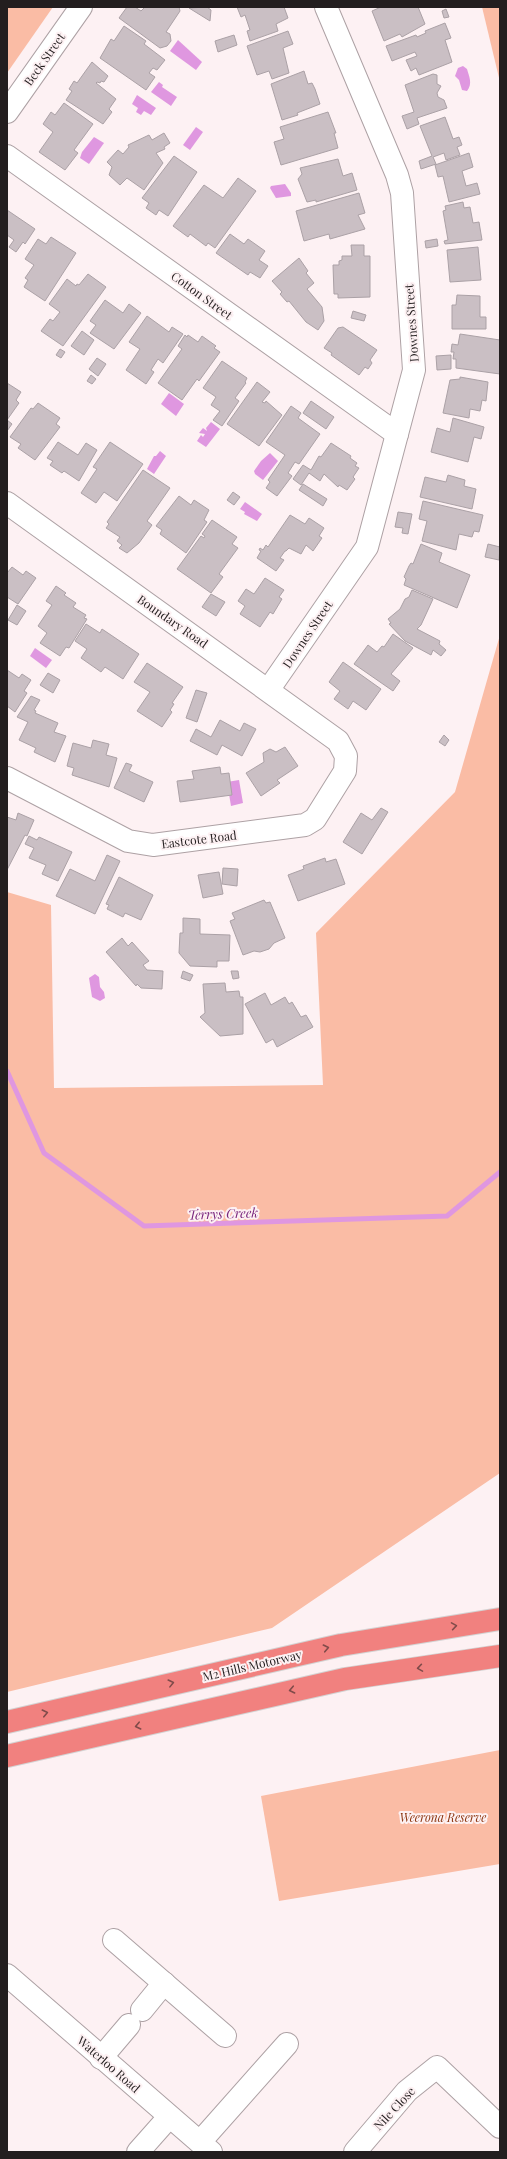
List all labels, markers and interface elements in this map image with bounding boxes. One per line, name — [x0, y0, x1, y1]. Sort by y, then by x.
street label: Beck Street — [20, 29, 68, 89]
street label: Cotton Street — [168, 267, 236, 323]
street label: Downes Street — [400, 283, 422, 363]
street label: Boundary Road — [135, 591, 211, 651]
street label: Downes Street — [278, 596, 336, 671]
street label: Eastcote Road — [160, 826, 238, 852]
water label: Terrys Creek — [188, 1203, 259, 1223]
one-way arrow — [450, 1622, 457, 1631]
one-way arrow — [322, 1645, 329, 1653]
street label: M2 Hills Motorway — [201, 1646, 303, 1684]
one-way arrow — [417, 1663, 423, 1672]
one-way arrow — [168, 1680, 175, 1688]
one-way arrow — [289, 1686, 295, 1694]
one-way arrow — [42, 1710, 48, 1718]
one-way arrow — [135, 1721, 141, 1729]
park label: Weerona Reserve — [399, 1809, 487, 1825]
street label: Waterloo Road — [73, 2032, 144, 2096]
street label: Nile Close — [370, 2083, 418, 2133]

